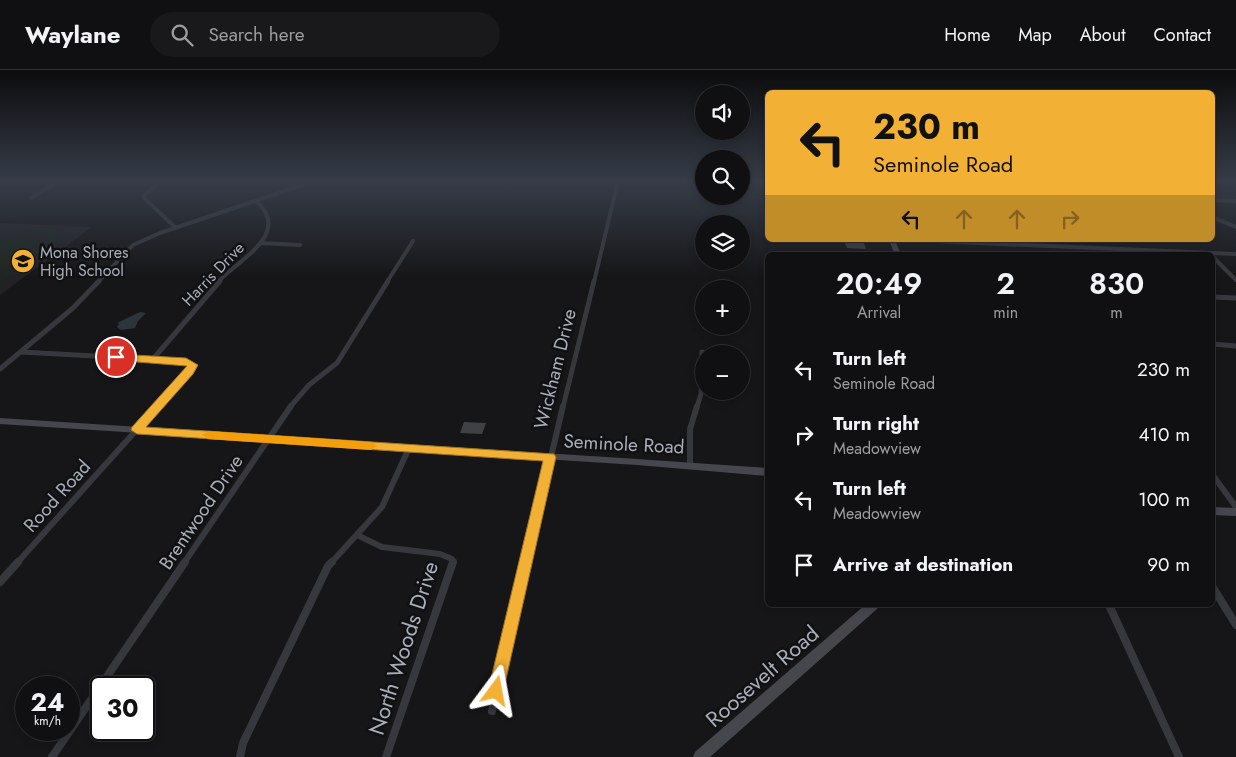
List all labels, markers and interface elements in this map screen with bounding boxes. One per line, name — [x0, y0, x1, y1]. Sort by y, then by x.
search box — [150, 12, 500, 57]
text: Waylane — [25, 17, 120, 52]
icon: search — [168, 21, 196, 49]
text: Search here — [208, 21, 305, 48]
text: Home — [944, 22, 990, 48]
text: Map — [1018, 22, 1052, 48]
text: About — [1080, 22, 1125, 48]
text: Contact — [1153, 22, 1211, 48]
map controls — [695, 85, 750, 400]
button: sound — [695, 85, 750, 140]
text: 230 m — [873, 102, 980, 152]
icon: left — [790, 110, 855, 175]
text: Seminole Road — [873, 148, 1013, 180]
button: search — [695, 150, 750, 205]
icon: left — [897, 205, 925, 233]
icon: ahead — [950, 205, 978, 233]
icon: ahead — [1003, 205, 1031, 233]
icon: right — [1056, 205, 1084, 233]
button: layers — [695, 215, 750, 270]
street label: Harris Drive — [177, 237, 249, 311]
place label: Mona Shores High School — [40, 241, 128, 282]
school or university icon: Mona Shores High School — [10, 248, 36, 274]
text: 20:49 — [836, 262, 922, 305]
text: 2 — [996, 262, 1015, 305]
text: 830 — [1089, 262, 1144, 305]
button: + — [695, 280, 750, 335]
text: Arrival — [857, 301, 901, 324]
text: min — [993, 301, 1018, 324]
text: m — [1110, 301, 1123, 324]
street label: Wickham Drive — [527, 306, 583, 432]
pin — [95, 336, 137, 378]
icon: arrive — [102, 343, 130, 371]
button: − — [695, 345, 750, 400]
text: Turn left — [833, 345, 906, 372]
icon: left — [790, 356, 818, 384]
text: 230 m — [1137, 356, 1190, 383]
text: Seminole Road — [833, 372, 935, 395]
text: Turn right — [833, 410, 919, 437]
icon: right — [790, 421, 818, 449]
text: 410 m — [1138, 421, 1190, 448]
street label: Seminole Road — [563, 427, 685, 461]
text: Meadowview — [833, 437, 921, 460]
street label: Brentwood Drive — [153, 449, 250, 575]
street label: Rood Road — [17, 454, 97, 538]
text: Turn left — [833, 475, 906, 502]
icon: left — [790, 486, 818, 514]
text: 100 m — [1138, 486, 1190, 513]
text: Meadowview — [833, 502, 921, 525]
icon: arrive — [790, 551, 818, 579]
text: Arrive at destination — [833, 551, 1013, 578]
text: 90 m — [1147, 551, 1190, 578]
street label: North Woods Drive — [360, 557, 446, 739]
street label: Roosevelt Road — [698, 618, 826, 734]
position arrow — [469, 664, 521, 716]
speed limit sign: 30 — [90, 676, 155, 741]
text: 24 — [31, 684, 64, 720]
text: km/h — [34, 712, 61, 730]

